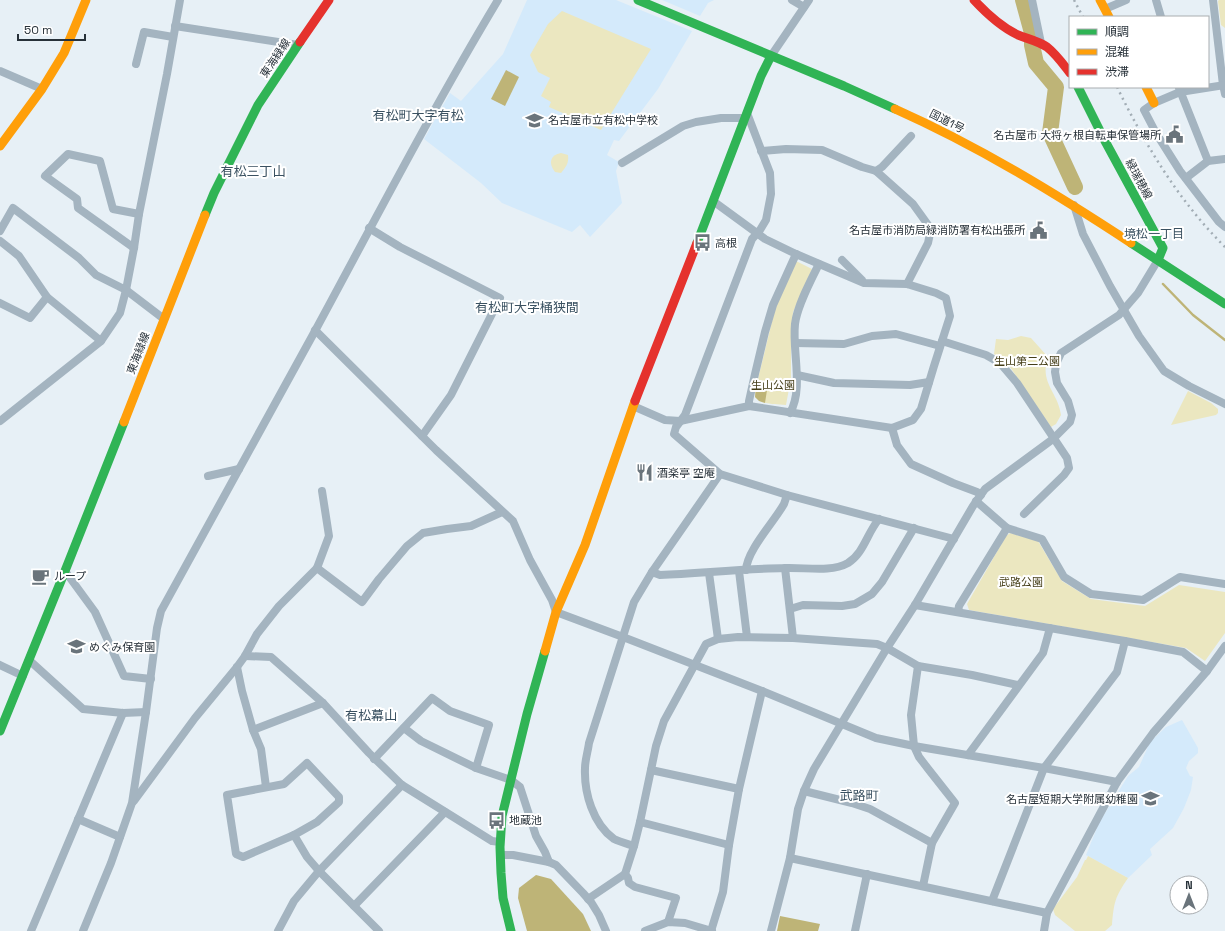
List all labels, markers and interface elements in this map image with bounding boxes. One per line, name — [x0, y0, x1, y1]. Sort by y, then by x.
scale bar — [18, 16, 85, 42]
legend — [1069, 16, 1209, 88]
text: 50 m — [24, 22, 52, 38]
text: 順調 — [1105, 24, 1129, 40]
street label: 東海緑線 — [257, 36, 293, 80]
text: 混雑 — [1105, 44, 1129, 60]
text: 渋滞 — [1105, 64, 1129, 80]
street label: 国道1号 — [927, 106, 967, 136]
district label: 有松町大字有松 — [372, 107, 464, 124]
school or university icon: 名古屋市立有松中学校 — [525, 110, 545, 130]
place label: 名古屋市立有松中学校 — [548, 113, 658, 127]
public building icon: 名古屋市 大将ヶ根自転車保管場所 — [1164, 125, 1184, 145]
place label: 名古屋市 大将ヶ根自転車保管場所 — [993, 128, 1162, 142]
street label: 緑瑞穂線 — [1122, 156, 1156, 202]
district label: 有松三丁山 — [220, 163, 286, 180]
public building icon: 名古屋市消防局緑消防署有松出張所 — [1028, 220, 1048, 240]
place label: 名古屋市消防局緑消防署有松出張所 — [849, 223, 1026, 237]
district label: 境松一丁目 — [1124, 226, 1184, 242]
bus stop icon: 高根 — [692, 233, 712, 253]
place label: 高根 — [715, 236, 737, 250]
district label: 有松町大字桶狭間 — [475, 299, 579, 316]
street label: 東海緑線 — [124, 330, 152, 376]
park label: 生山第二公園 — [994, 354, 1060, 368]
park label: 生山公園 — [751, 378, 795, 392]
restaurant icon: 酒楽亭 空庵 — [634, 463, 654, 483]
place label: 酒楽亭 空庵 — [657, 466, 715, 480]
cafe icon: ループ — [31, 566, 51, 586]
place label: ループ — [54, 569, 86, 583]
park label: 武路公園 — [999, 575, 1043, 589]
school or university icon: めぐみ保育園 — [66, 637, 86, 657]
place label: めぐみ保育園 — [89, 640, 155, 654]
district label: 有松幕山 — [345, 707, 397, 724]
district label: 武路町 — [839, 787, 879, 804]
school or university icon: 名古屋短期大学附属幼稚園 — [1141, 789, 1161, 809]
place label: 名古屋短期大学附属幼稚園 — [1006, 792, 1138, 806]
bus stop icon: 地蔵池 — [486, 810, 506, 830]
place label: 地蔵池 — [509, 813, 542, 827]
north arrow — [1169, 875, 1209, 915]
text: N — [1185, 878, 1193, 892]

